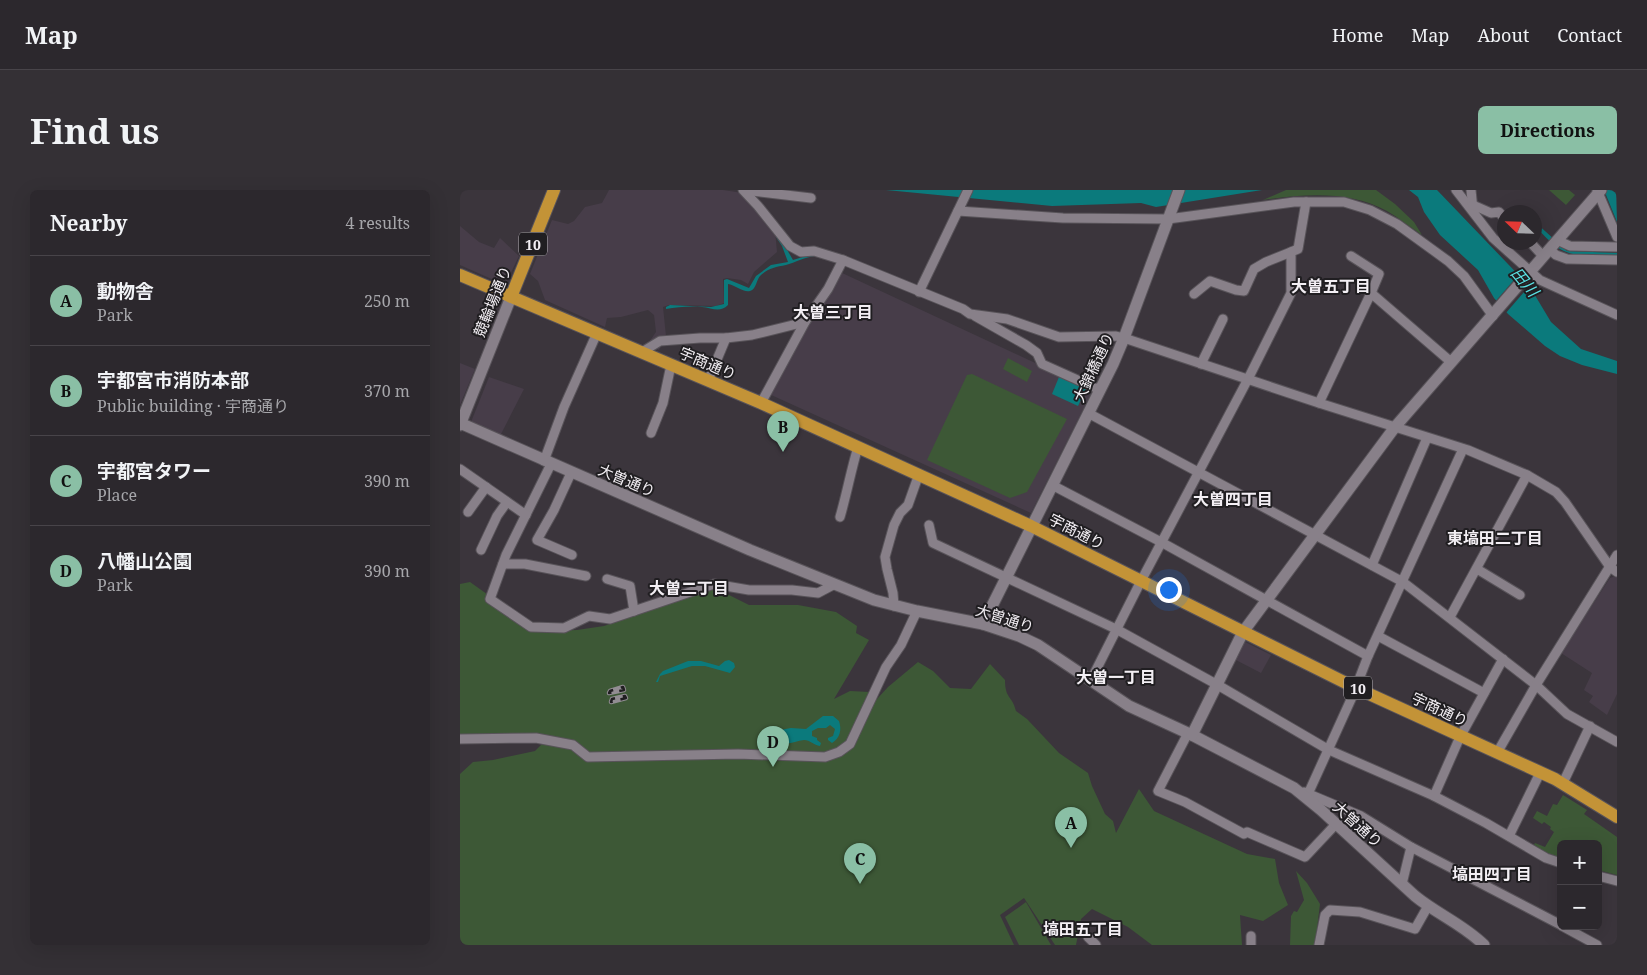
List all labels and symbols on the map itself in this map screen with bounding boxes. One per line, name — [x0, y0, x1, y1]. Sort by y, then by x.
north arrow — [1497, 205, 1542, 250]
road number: 10 — [519, 232, 547, 256]
street label: 競輪場通り — [469, 262, 515, 340]
water label: 田川 — [1506, 263, 1545, 303]
district label: 大曽五丁目 — [1291, 275, 1371, 297]
district label: 大曽三丁目 — [793, 301, 873, 323]
street label: 大錦橋通り — [1068, 329, 1118, 405]
street label: 宇商通り — [676, 342, 740, 384]
pin: B — [767, 411, 799, 452]
street label: 大曽通り — [595, 459, 659, 501]
district label: 大曽四丁目 — [1193, 488, 1273, 510]
street label: 宇商通り — [1046, 508, 1108, 554]
district label: 東塙田二丁目 — [1447, 527, 1543, 549]
district label: 大曽二丁目 — [649, 577, 729, 599]
your location — [1156, 577, 1182, 603]
street label: 大曽通り — [973, 599, 1037, 637]
district label: 大曽一丁目 — [1076, 666, 1156, 688]
road number: 10 — [1344, 676, 1372, 699]
street label: 宇商通り — [1409, 687, 1471, 731]
pin: D — [757, 726, 789, 767]
street label: 大曽通り — [1329, 796, 1387, 852]
pin: A — [1055, 807, 1087, 848]
pin: C — [844, 843, 876, 884]
district label: 塙田四丁目 — [1452, 863, 1532, 885]
district label: 塙田五丁目 — [1043, 918, 1123, 940]

